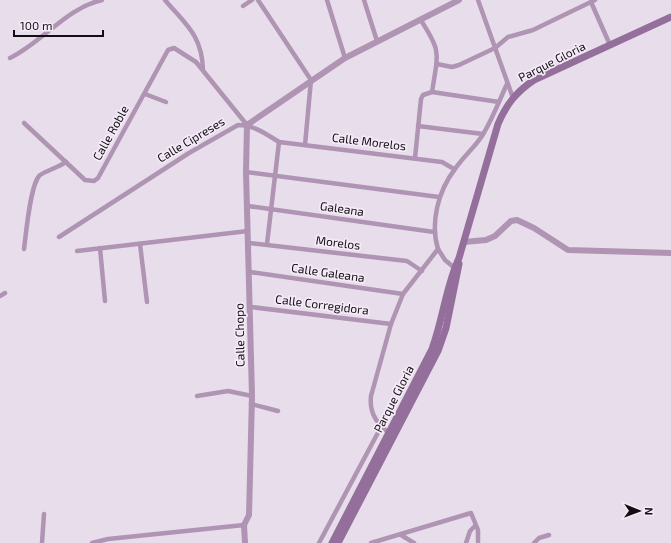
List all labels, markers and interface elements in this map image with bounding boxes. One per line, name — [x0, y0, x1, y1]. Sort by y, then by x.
scale bar — [14, 12, 103, 38]
text: 100 m — [20, 18, 52, 32]
street label: Parque Gloria — [516, 38, 587, 84]
street label: Calle Roble — [89, 103, 131, 162]
street label: Calle Cipreses — [154, 114, 227, 165]
street label: Calle Morelos — [331, 130, 407, 153]
street label: Galeana — [319, 198, 365, 218]
street label: Morelos — [315, 232, 361, 252]
street label: Calle Galeana — [291, 260, 366, 284]
street label: Calle Corregidora — [275, 291, 370, 317]
street label: Calle Chopo — [231, 303, 247, 367]
street label: Parque Gloria — [370, 363, 416, 434]
north arrow — [619, 491, 659, 531]
text: N — [643, 507, 656, 515]

